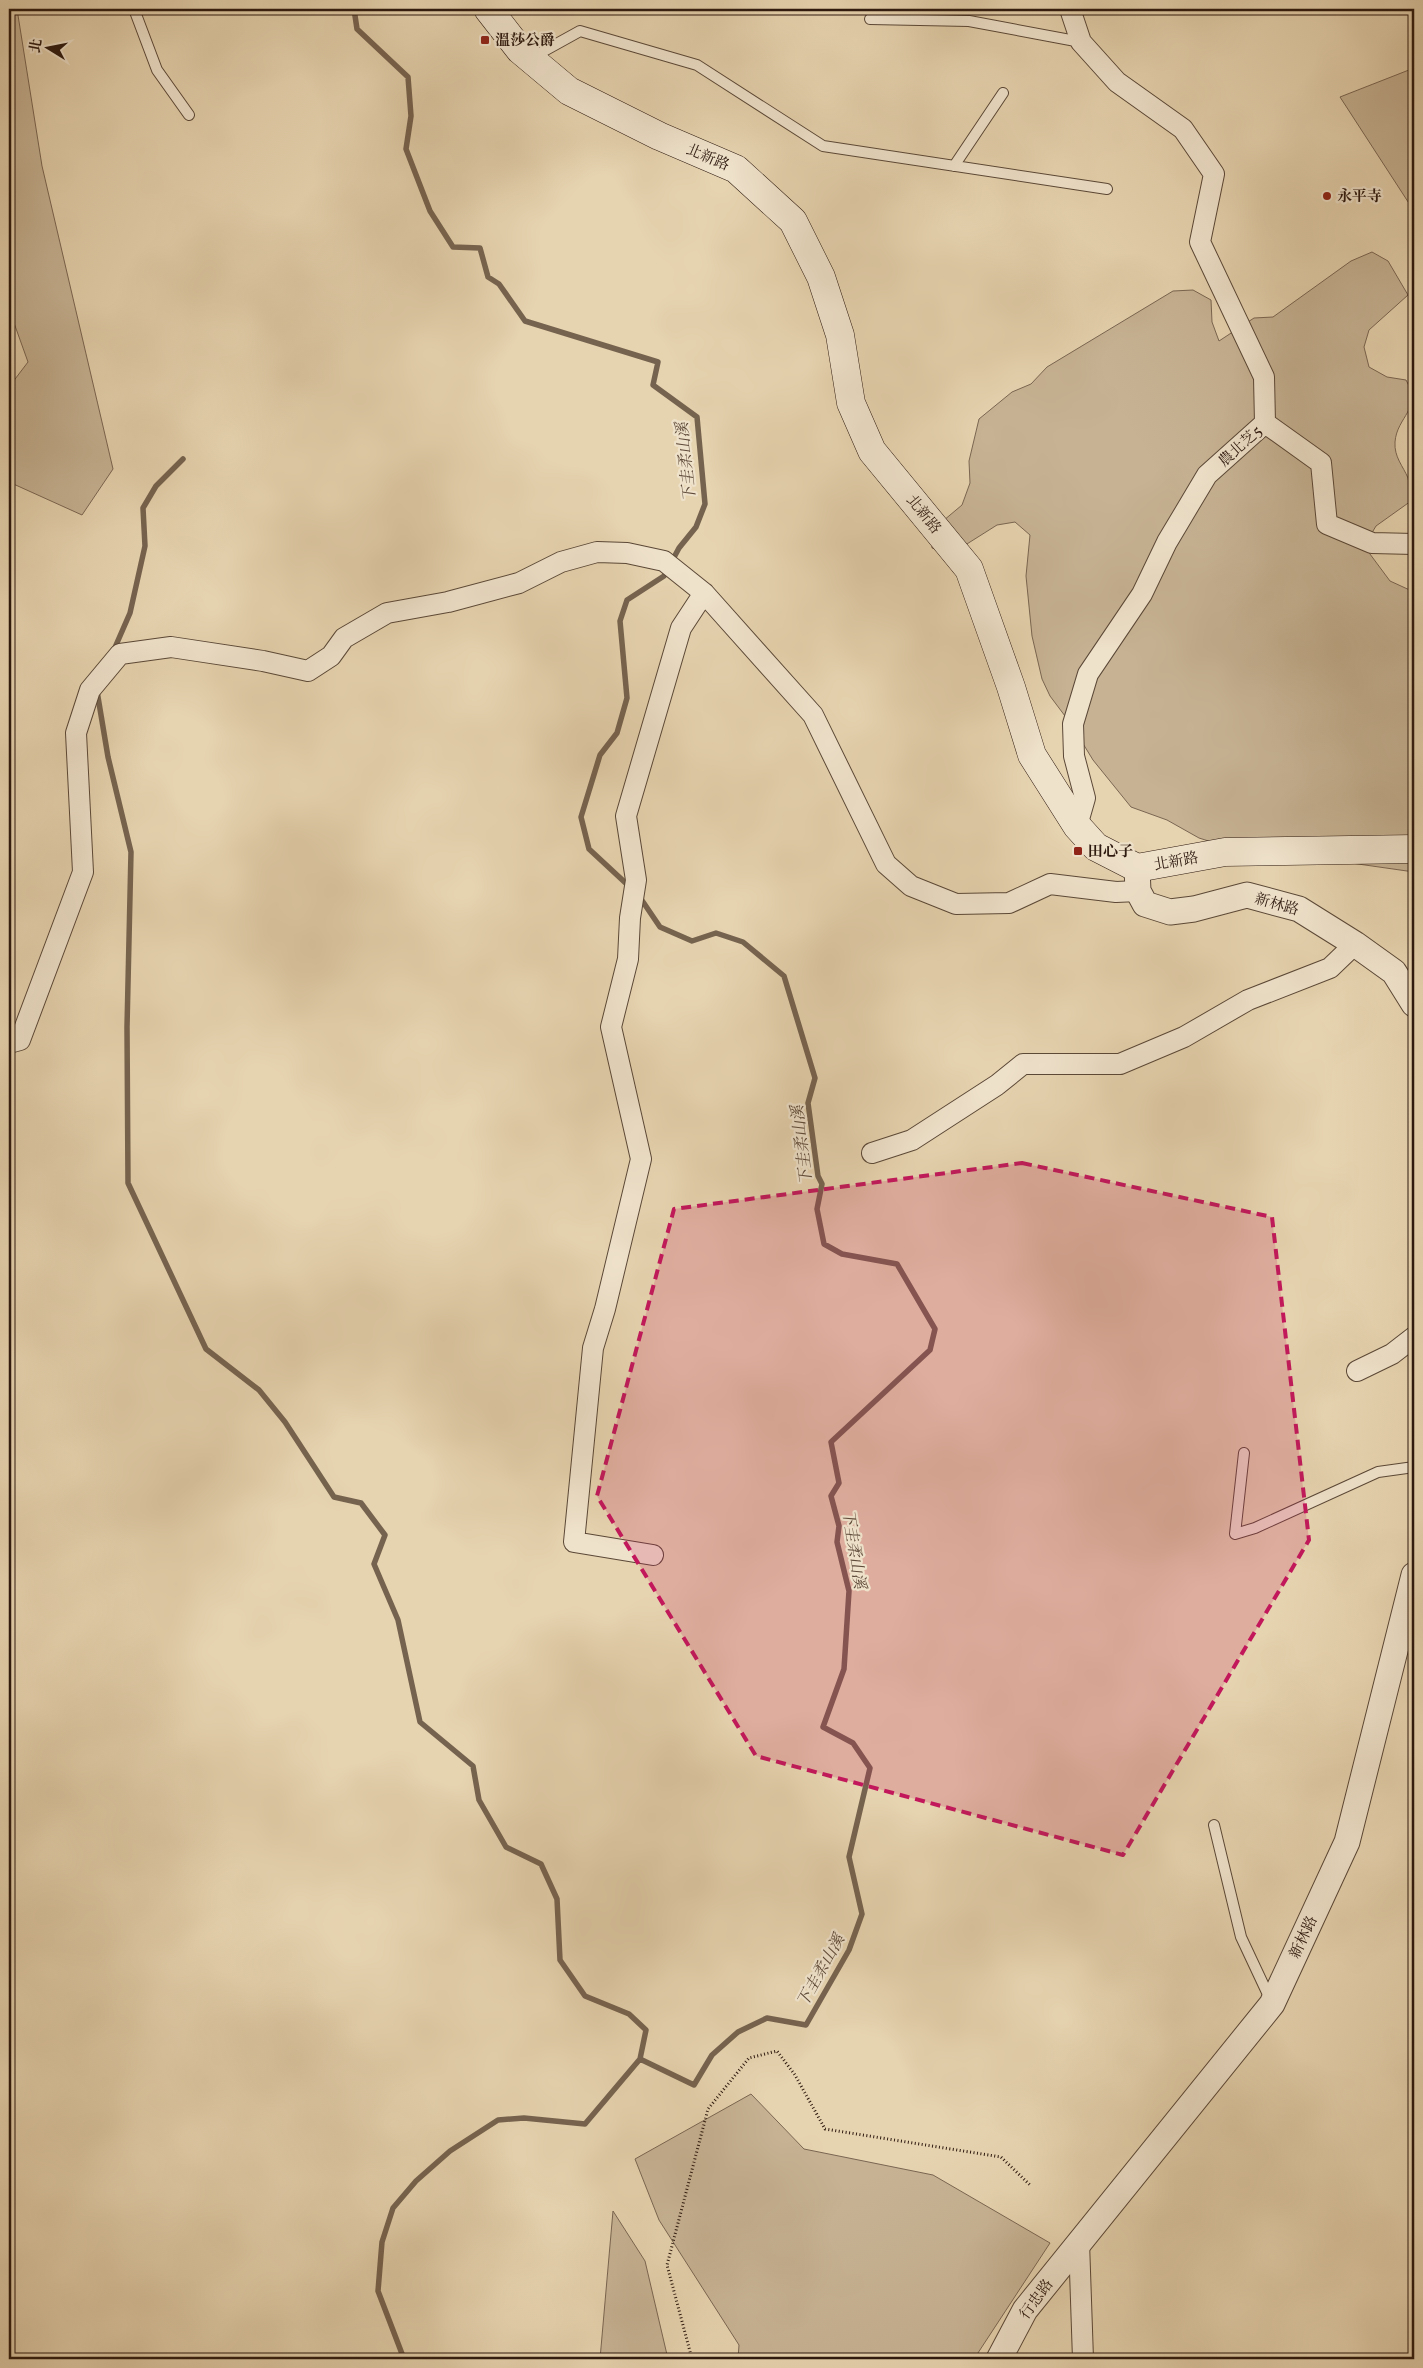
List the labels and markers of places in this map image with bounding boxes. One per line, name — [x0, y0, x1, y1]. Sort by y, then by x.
place label: 溫莎公爵 — [495, 31, 555, 52]
marker: 溫莎公爵 — [479, 34, 491, 46]
place label: 永平寺 — [1337, 187, 1382, 208]
marker: 永平寺 — [1321, 190, 1333, 202]
place label: 田心子 — [1088, 842, 1133, 863]
marker: 田心子 — [1072, 845, 1084, 857]

